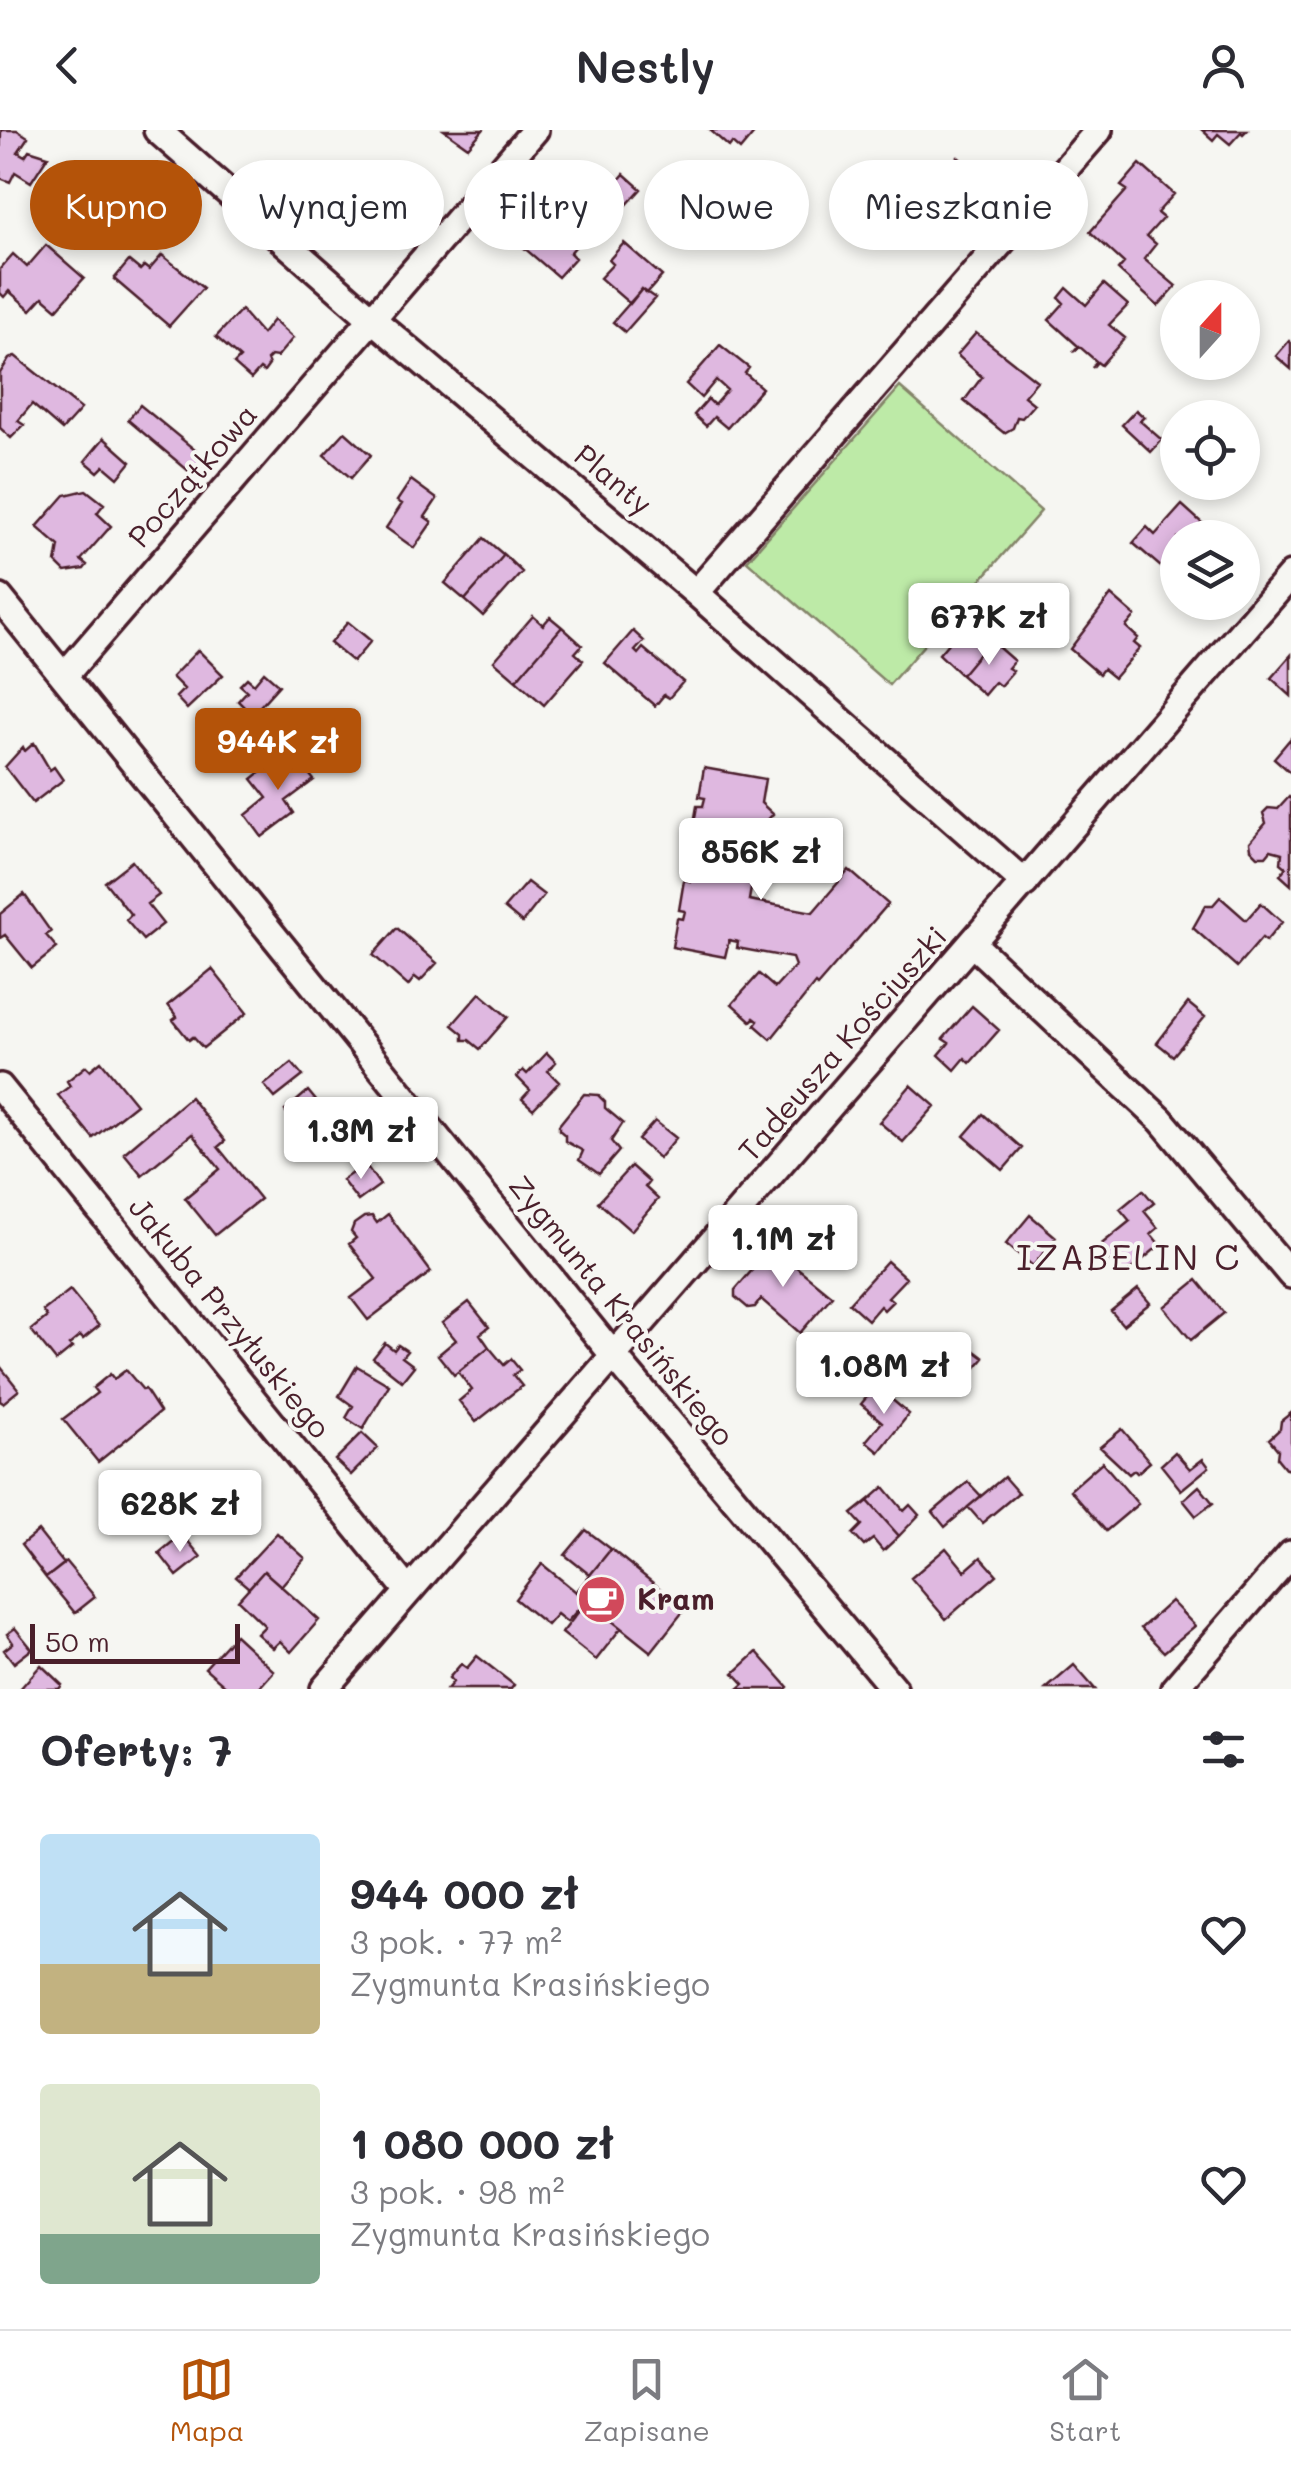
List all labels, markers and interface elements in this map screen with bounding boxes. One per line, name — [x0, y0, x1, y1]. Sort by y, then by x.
text: Nestly — [576, 36, 715, 94]
icon: back — [40, 38, 95, 93]
icon: person — [1196, 38, 1251, 93]
chip: Kupno — [30, 160, 202, 250]
chip: Wynajem — [222, 160, 444, 250]
chip: Filtry — [464, 160, 624, 250]
chip: Nowe — [644, 160, 809, 250]
chip: Mieszkanie — [829, 160, 1088, 250]
north arrow — [1160, 280, 1260, 380]
map controls — [1160, 280, 1260, 620]
street label: Początkowa — [118, 394, 265, 555]
button: locate — [1160, 400, 1260, 500]
street label: Planty — [567, 434, 662, 523]
button: layers — [1160, 520, 1260, 620]
pin: 677K zł — [897, 583, 1081, 668]
text: 677K zł — [930, 594, 1048, 636]
pin: 944K zł — [186, 708, 370, 793]
text: 944K zł — [217, 719, 339, 761]
pin: 856K zł — [669, 818, 853, 903]
text: 856K zł — [701, 829, 821, 871]
street label: Tadeusza Kościuszki — [728, 917, 955, 1169]
pin: 1.3M zł — [269, 1097, 453, 1182]
text: 1.3M zł — [306, 1108, 416, 1150]
street label: Zygmunta Krasińskiego — [501, 1166, 744, 1453]
street label: Jakuba Przyłuskiego — [121, 1188, 340, 1446]
pin: 1.1M zł — [691, 1205, 875, 1290]
text: 1.1M zł — [730, 1216, 836, 1258]
district label: IZABELIN C — [1016, 1233, 1242, 1279]
pin: 1.08M zł — [781, 1332, 987, 1417]
text: 1.08M zł — [818, 1343, 950, 1385]
pin: 628K zł — [88, 1470, 272, 1555]
text: 628K zł — [120, 1481, 240, 1523]
cafe icon: Kram — [576, 1574, 628, 1626]
place label: Kram — [637, 1578, 715, 1618]
scale bar — [30, 1619, 240, 1664]
text: 50 m — [45, 1623, 110, 1659]
text: Oferty: 7 — [40, 1722, 232, 1777]
icon: filters — [1196, 1722, 1251, 1777]
text: 944 000 zł — [350, 1865, 579, 1920]
icon: home — [120, 1874, 240, 1994]
icon: heart — [1196, 1907, 1251, 1962]
text: 3 pok. · 77 m² — [350, 1920, 562, 1962]
text: Zygmunta Krasińskiego — [350, 1962, 710, 2004]
text: 1 080 000 zł — [350, 2115, 614, 2170]
icon: home — [120, 2124, 240, 2244]
icon: heart — [1196, 2157, 1251, 2212]
text: 3 pok. · 98 m² — [350, 2170, 565, 2212]
text: Zygmunta Krasińskiego — [350, 2212, 710, 2254]
tab: Mapa — [170, 2352, 244, 2448]
tab: Zapisane — [584, 2352, 710, 2448]
tab: Start — [1049, 2352, 1121, 2448]

